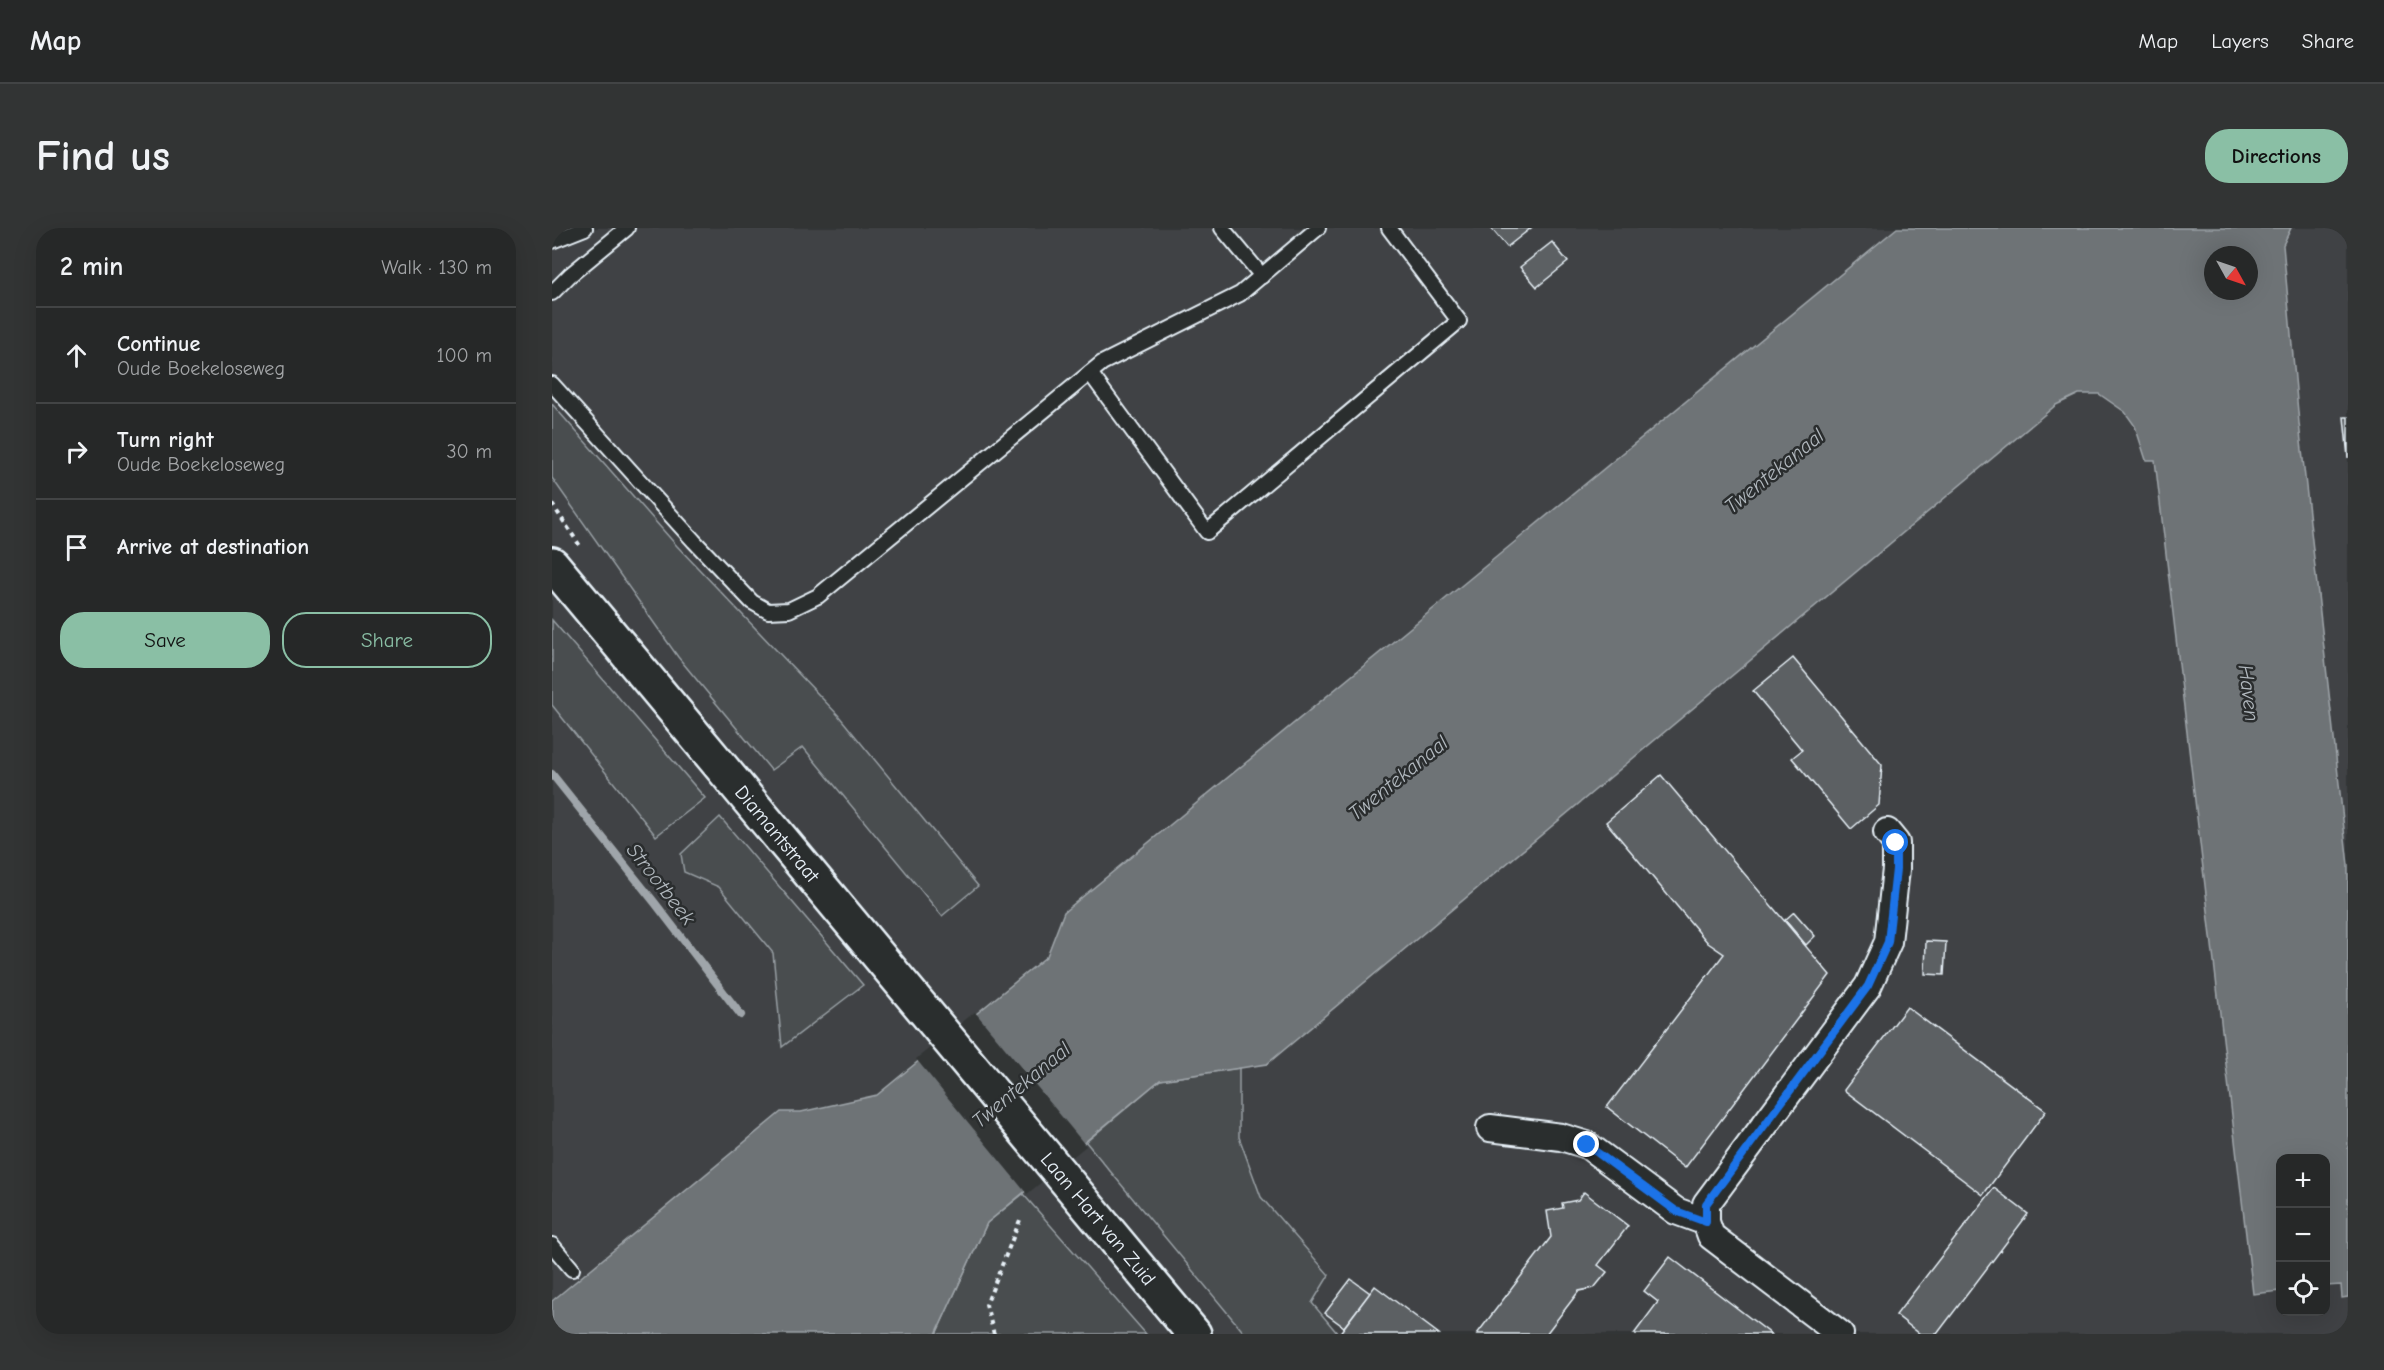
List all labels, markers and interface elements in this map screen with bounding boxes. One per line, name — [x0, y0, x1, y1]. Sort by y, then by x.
text: Map — [30, 25, 81, 57]
text: Map — [2139, 29, 2178, 53]
text: Layers — [2211, 29, 2269, 53]
text: Share — [2302, 29, 2354, 53]
button: Directions — [2205, 129, 2348, 183]
text: Find us — [36, 132, 170, 181]
north arrow — [2204, 246, 2258, 300]
text: 2 min — [60, 252, 123, 282]
text: Walk · 130 m — [381, 256, 492, 279]
text: Continue — [117, 331, 200, 357]
icon: ahead — [60, 339, 93, 372]
text: 100 m — [437, 344, 492, 367]
text: Oude Boekeloseweg — [117, 357, 285, 380]
water label: Twentekanaal — [1719, 423, 1829, 518]
text: Turn right — [117, 427, 214, 453]
icon: right — [60, 435, 93, 468]
text: 30 m — [446, 440, 492, 463]
text: Oude Boekeloseweg — [117, 453, 285, 476]
icon: arrive — [60, 531, 93, 564]
text: Arrive at destination — [117, 534, 309, 560]
button: Save — [60, 612, 270, 668]
button: Share — [282, 612, 492, 668]
water label: Haven — [2234, 663, 2264, 723]
water label: Twentekanaal — [1343, 730, 1453, 825]
street label: Diamantstraat — [730, 781, 825, 888]
route start — [1882, 829, 1908, 855]
water label: Strootbeek — [622, 838, 701, 930]
water label: Twentekanaal — [967, 1037, 1075, 1133]
route end — [1573, 1131, 1599, 1157]
street label: Laan Hart van Zuid — [1036, 1148, 1160, 1290]
map controls — [2276, 1154, 2330, 1316]
button: + — [2276, 1154, 2330, 1208]
button: − — [2276, 1208, 2330, 1262]
button: locate — [2276, 1262, 2330, 1316]

